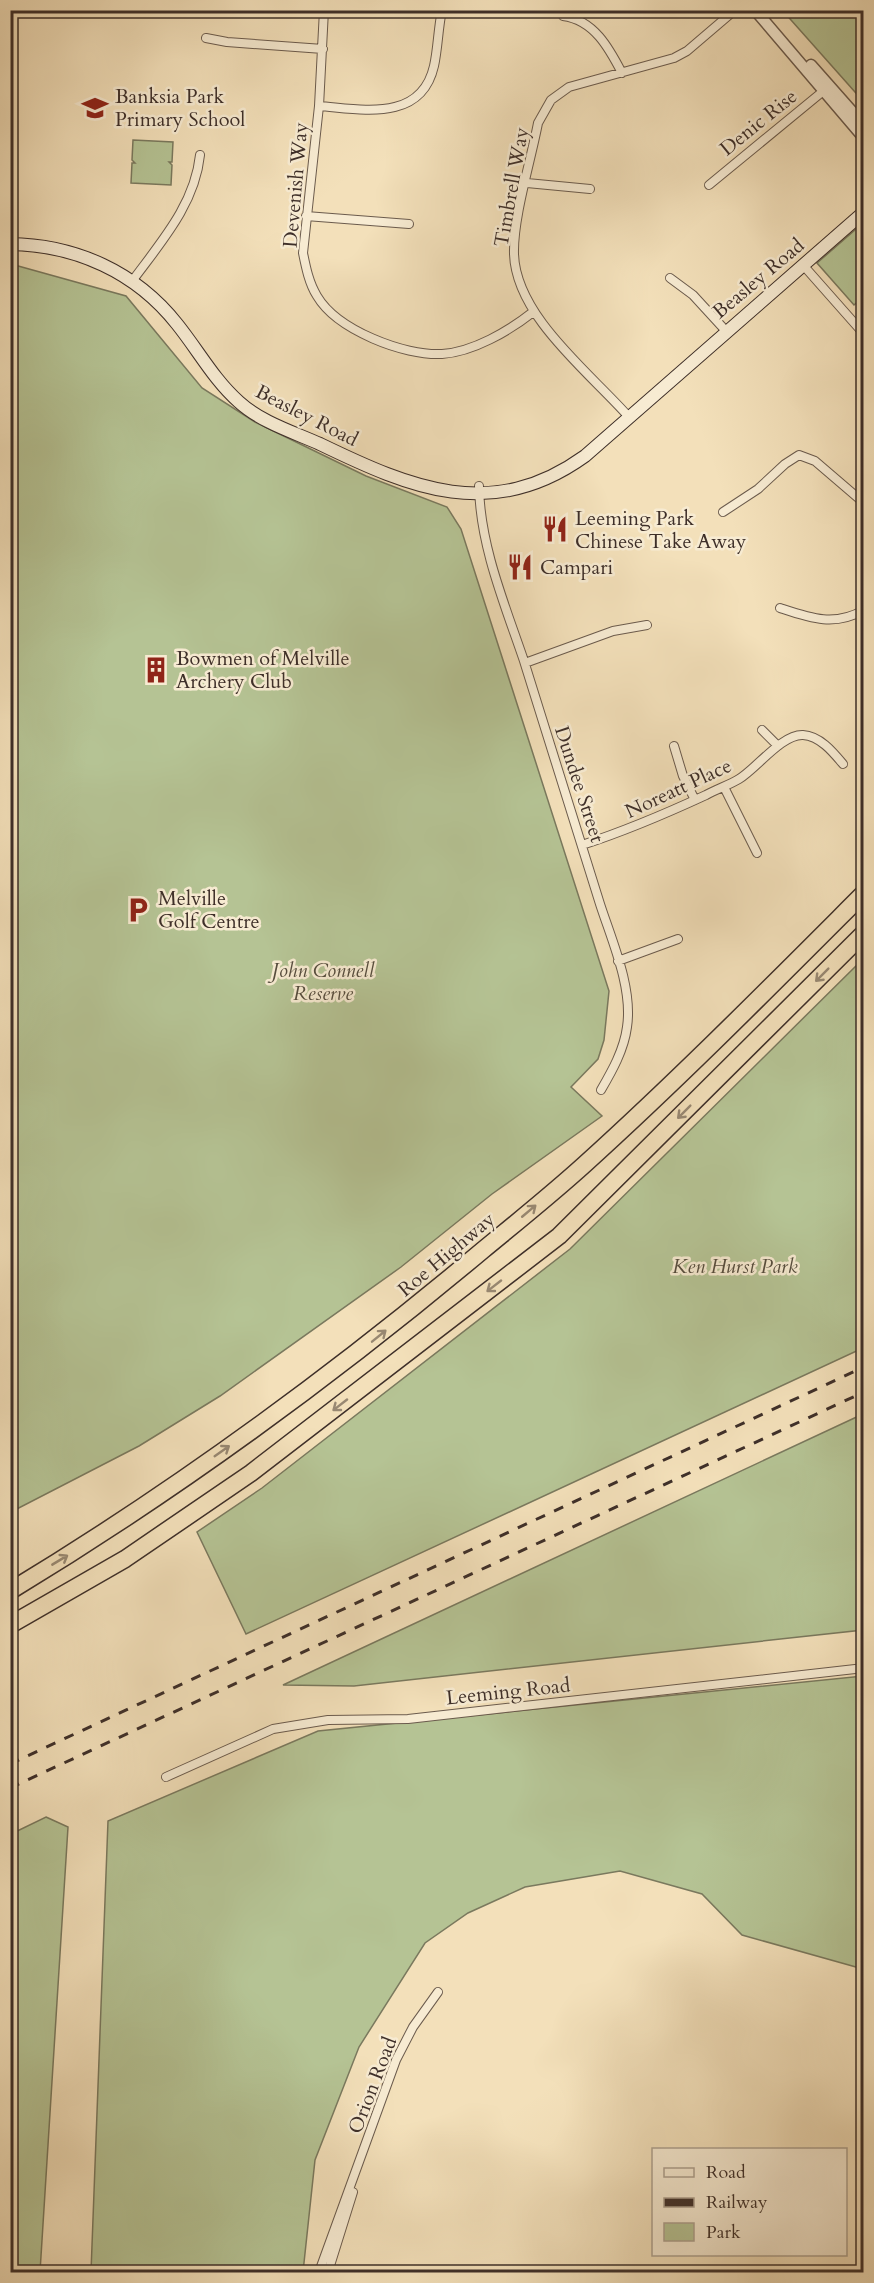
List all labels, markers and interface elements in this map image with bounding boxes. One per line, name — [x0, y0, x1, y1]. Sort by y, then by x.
place label: Banksia Park Primary School — [115, 83, 245, 133]
street label: Denic Rise — [714, 83, 803, 162]
school or university icon: Banksia Park Primary School — [80, 93, 110, 123]
street label: Devenish Way — [277, 121, 314, 249]
street label: Timbrell Way — [488, 125, 535, 249]
street label: Beasley Road — [707, 232, 810, 325]
street label: Beasley Road — [251, 378, 363, 453]
place label: Leeming Park Chinese Take Away — [575, 505, 747, 555]
restaurant icon: Leeming Park Chinese Take Away — [540, 514, 570, 544]
restaurant icon: Campari — [505, 552, 535, 582]
place label: Campari — [540, 554, 613, 581]
place label: Bowmen of Melville Archery Club — [176, 645, 349, 695]
building icon: Bowmen of Melville Archery Club — [141, 655, 171, 685]
street label: Dundee Street — [548, 722, 611, 846]
street label: Noreatt Place — [621, 752, 736, 825]
place label: Melville Golf Centre — [158, 885, 260, 935]
parking icon: Melville Golf Centre — [123, 895, 153, 925]
park label: John Connell Reserve — [267, 957, 375, 1007]
one-way arrow — [815, 967, 830, 982]
one-way arrow — [676, 1105, 691, 1119]
one-way arrow — [521, 1205, 537, 1218]
street label: Roe Highway — [392, 1206, 501, 1303]
park label: Ken Hurst Park — [672, 1253, 798, 1280]
one-way arrow — [486, 1280, 502, 1292]
one-way arrow — [371, 1330, 387, 1343]
one-way arrow — [332, 1399, 348, 1412]
one-way arrow — [214, 1445, 230, 1458]
one-way arrow — [52, 1554, 69, 1567]
street label: Leeming Road — [445, 1672, 572, 1711]
street label: Orion Road — [342, 2033, 403, 2137]
legend — [652, 2148, 847, 2256]
text: Road — [706, 2160, 746, 2185]
text: Railway — [706, 2190, 768, 2215]
text: Park — [706, 2220, 741, 2245]

